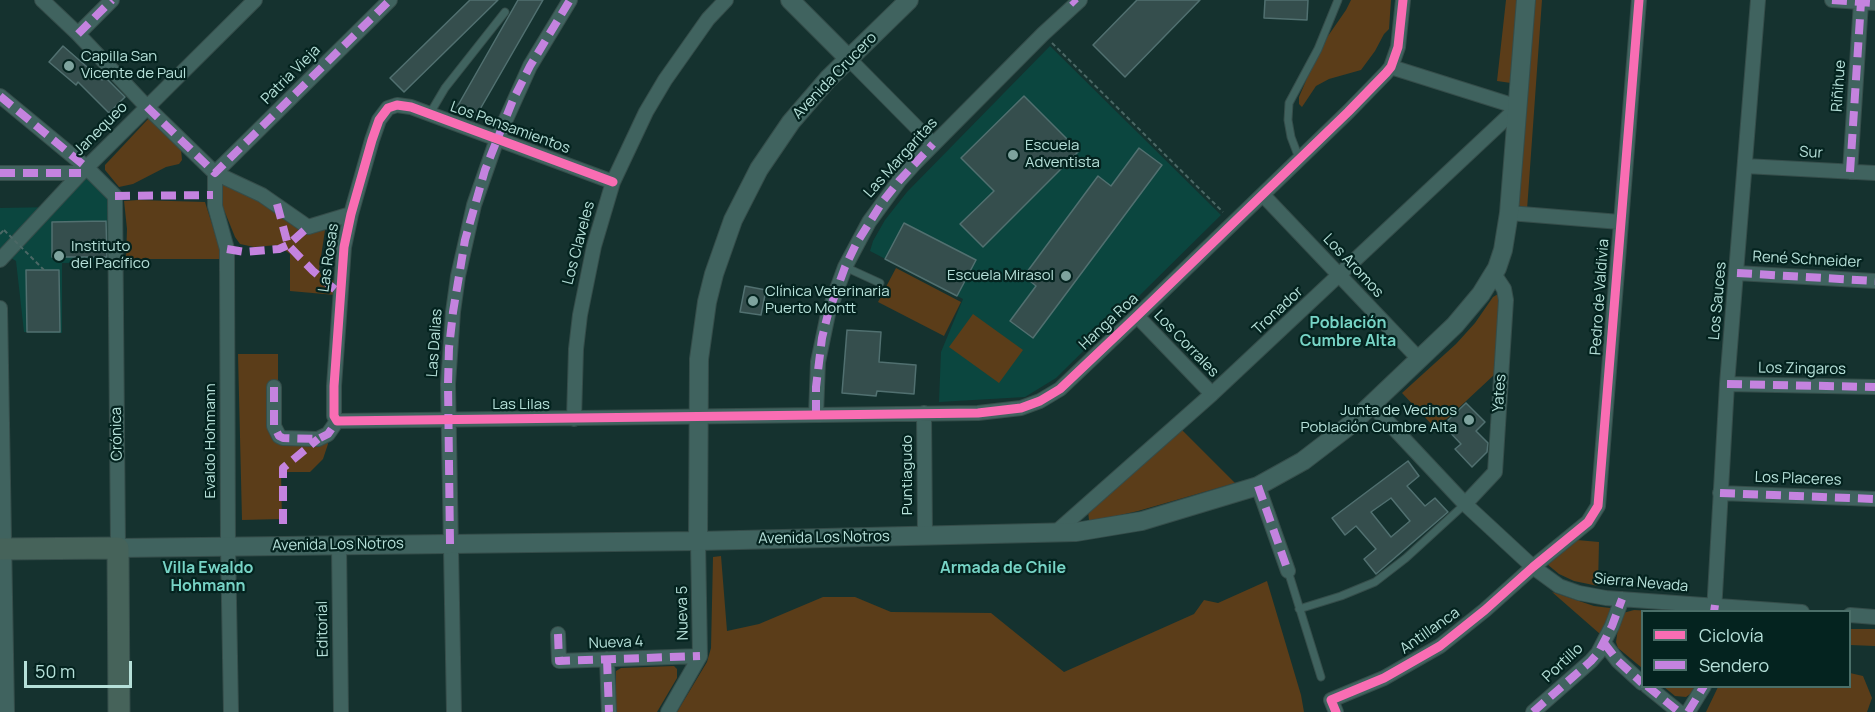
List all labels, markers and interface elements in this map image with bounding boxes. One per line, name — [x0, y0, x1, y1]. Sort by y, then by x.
street label: Avenida Crucero — [789, 29, 881, 123]
street label: Patria Vieja — [258, 42, 324, 108]
place label: Capilla San Vicente de Paul — [81, 48, 186, 83]
marker: Capilla San Vicente de Paul — [62, 59, 76, 73]
street label: Riñihue — [1828, 59, 1850, 113]
street label: Janequeo — [70, 98, 132, 160]
street label: Los Pensamientos — [448, 98, 572, 158]
street label: Las Margaritas — [860, 114, 942, 202]
place label: Escuela Adventista — [1025, 137, 1100, 172]
street label: Sur — [1799, 143, 1823, 163]
marker: Escuela Adventista — [1006, 148, 1020, 162]
street label: Los Claveles — [559, 199, 599, 287]
street label: Las Rosas — [315, 222, 343, 294]
street label: Los Aromos — [1319, 230, 1387, 302]
place label: Instituto del Pacífico — [71, 238, 150, 273]
street label: Pedro de Valdivia — [1587, 238, 1613, 356]
street label: René Schneider — [1752, 248, 1862, 272]
marker: Instituto del Pacífico — [52, 249, 66, 263]
street label: Los Sauces — [1706, 261, 1730, 341]
place label: Escuela Mirasol — [947, 267, 1054, 285]
marker: Escuela Mirasol — [1059, 269, 1073, 283]
place label: Clínica Veterinaria Puerto Montt — [765, 283, 890, 318]
street label: Tronador — [1249, 283, 1307, 339]
street label: Hanga Roa — [1076, 290, 1142, 354]
marker: Clínica Veterinaria Puerto Montt — [746, 294, 760, 308]
street label: Los Corrales — [1150, 307, 1222, 381]
street label: Las Dalias — [424, 308, 446, 378]
district label: Población Cumbre Alta — [1300, 314, 1396, 352]
street label: Los Zingaros — [1758, 359, 1846, 379]
street label: Yates — [1490, 374, 1510, 412]
street label: Evaldo Hohmann — [202, 383, 220, 499]
street label: Las Lilas — [492, 396, 550, 414]
place label: Junta de Vecinos Población Cumbre Alta — [1300, 402, 1457, 437]
street label: Crónica — [108, 407, 126, 461]
marker: Junta de Vecinos Población Cumbre Alta — [1462, 413, 1476, 427]
street label: Puntiagudo — [899, 435, 917, 515]
street label: Los Placeres — [1754, 468, 1842, 490]
street label: Avenida Los Notros — [758, 528, 890, 548]
street label: Avenida Los Notros — [272, 535, 404, 555]
district label: Villa Ewaldo Hohmann — [163, 559, 253, 597]
district label: Armada de Chile — [940, 559, 1066, 579]
street label: Sierra Nevada — [1593, 570, 1689, 596]
street label: Nueva 5 — [674, 585, 692, 641]
street label: Editorial — [314, 601, 332, 657]
street label: Antillanca — [1397, 604, 1463, 658]
legend — [1641, 610, 1851, 688]
text: Ciclovía — [1699, 623, 1764, 647]
street label: Nueva 4 — [588, 633, 644, 653]
street label: Portillo — [1539, 640, 1587, 686]
scale bar — [27, 649, 135, 687]
text: Sendero — [1699, 653, 1769, 677]
text: 50 m — [35, 659, 75, 683]

